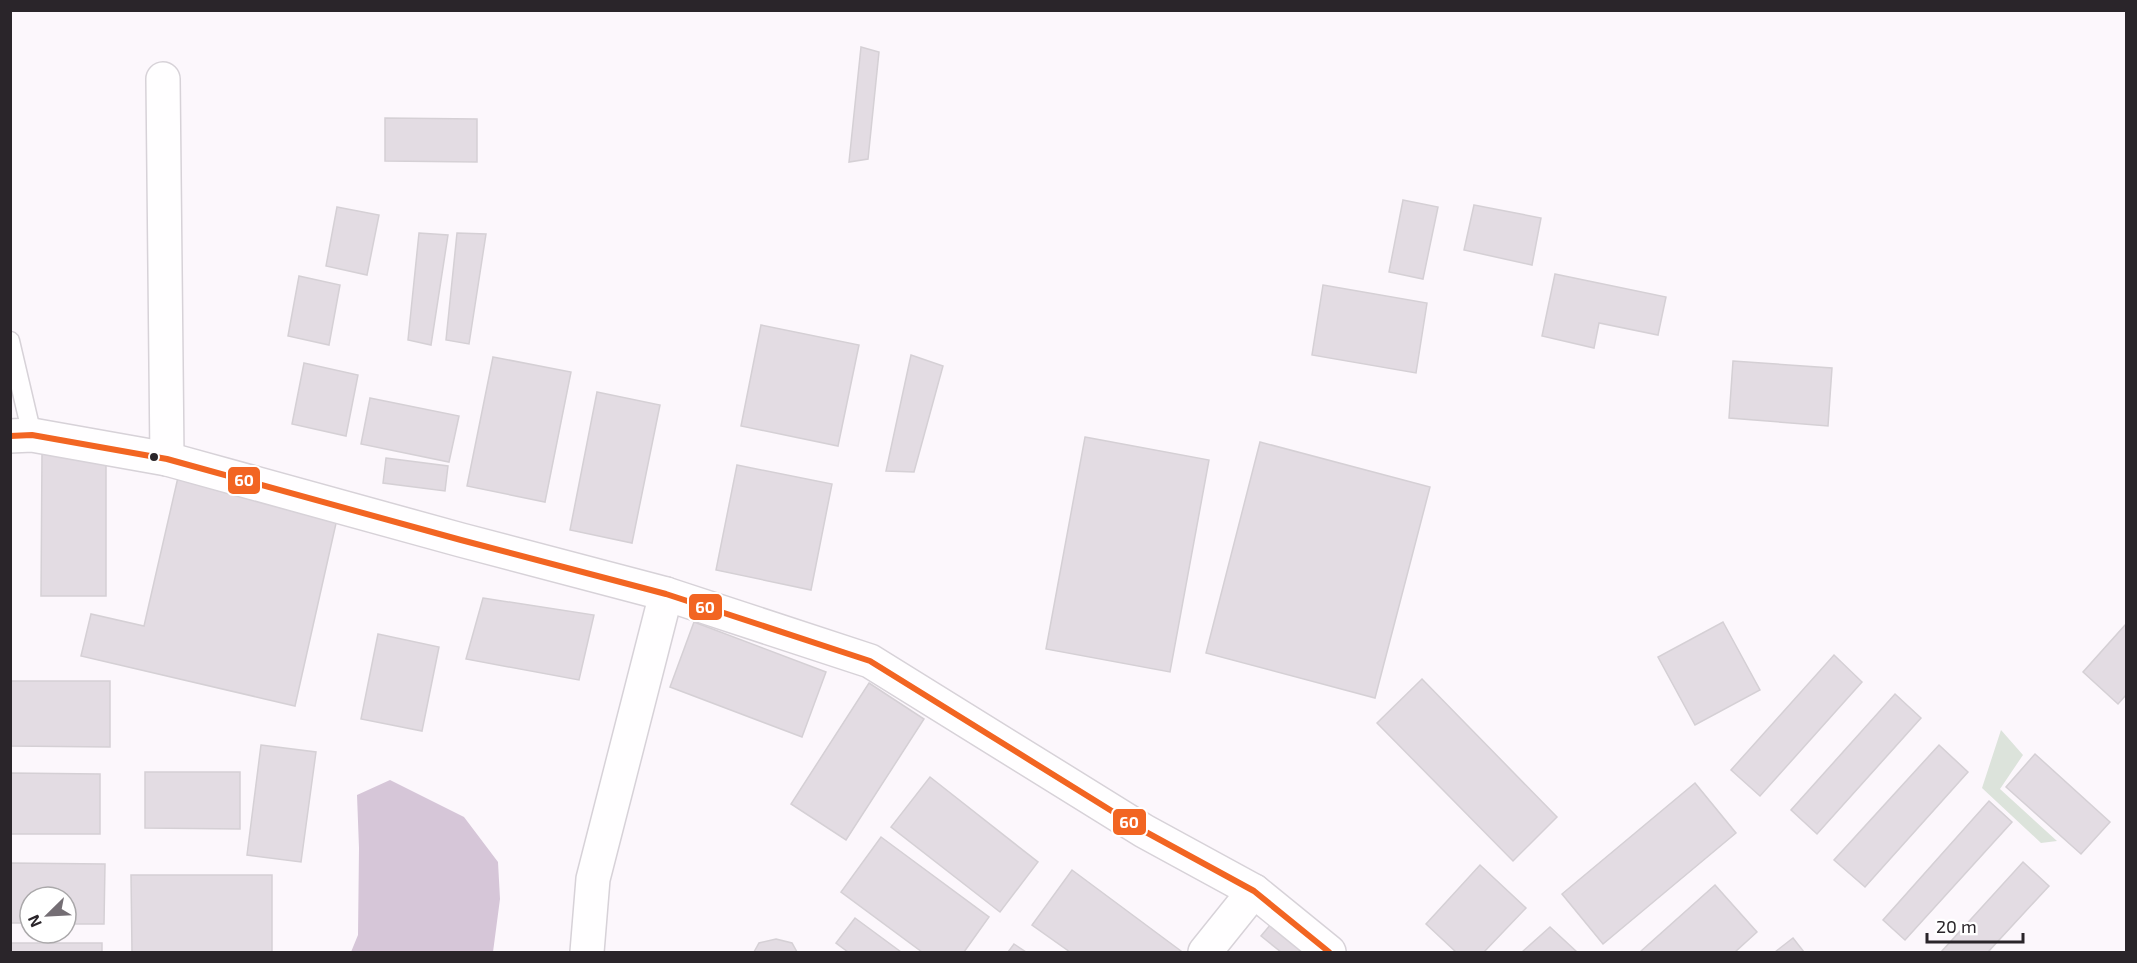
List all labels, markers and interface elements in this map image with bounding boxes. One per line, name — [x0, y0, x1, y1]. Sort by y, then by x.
unlabelled marker — [148, 451, 160, 463]
line badge: 60 — [227, 466, 261, 495]
text: 60 — [234, 470, 254, 489]
line badge: 60 — [688, 593, 723, 621]
text: 60 — [695, 597, 715, 616]
line badge: 60 — [1112, 808, 1147, 836]
text: 60 — [1119, 812, 1139, 831]
north arrow — [18, 885, 78, 945]
scale bar — [1927, 906, 2023, 944]
text: N — [23, 912, 45, 930]
text: 20 m — [1936, 915, 1977, 937]

